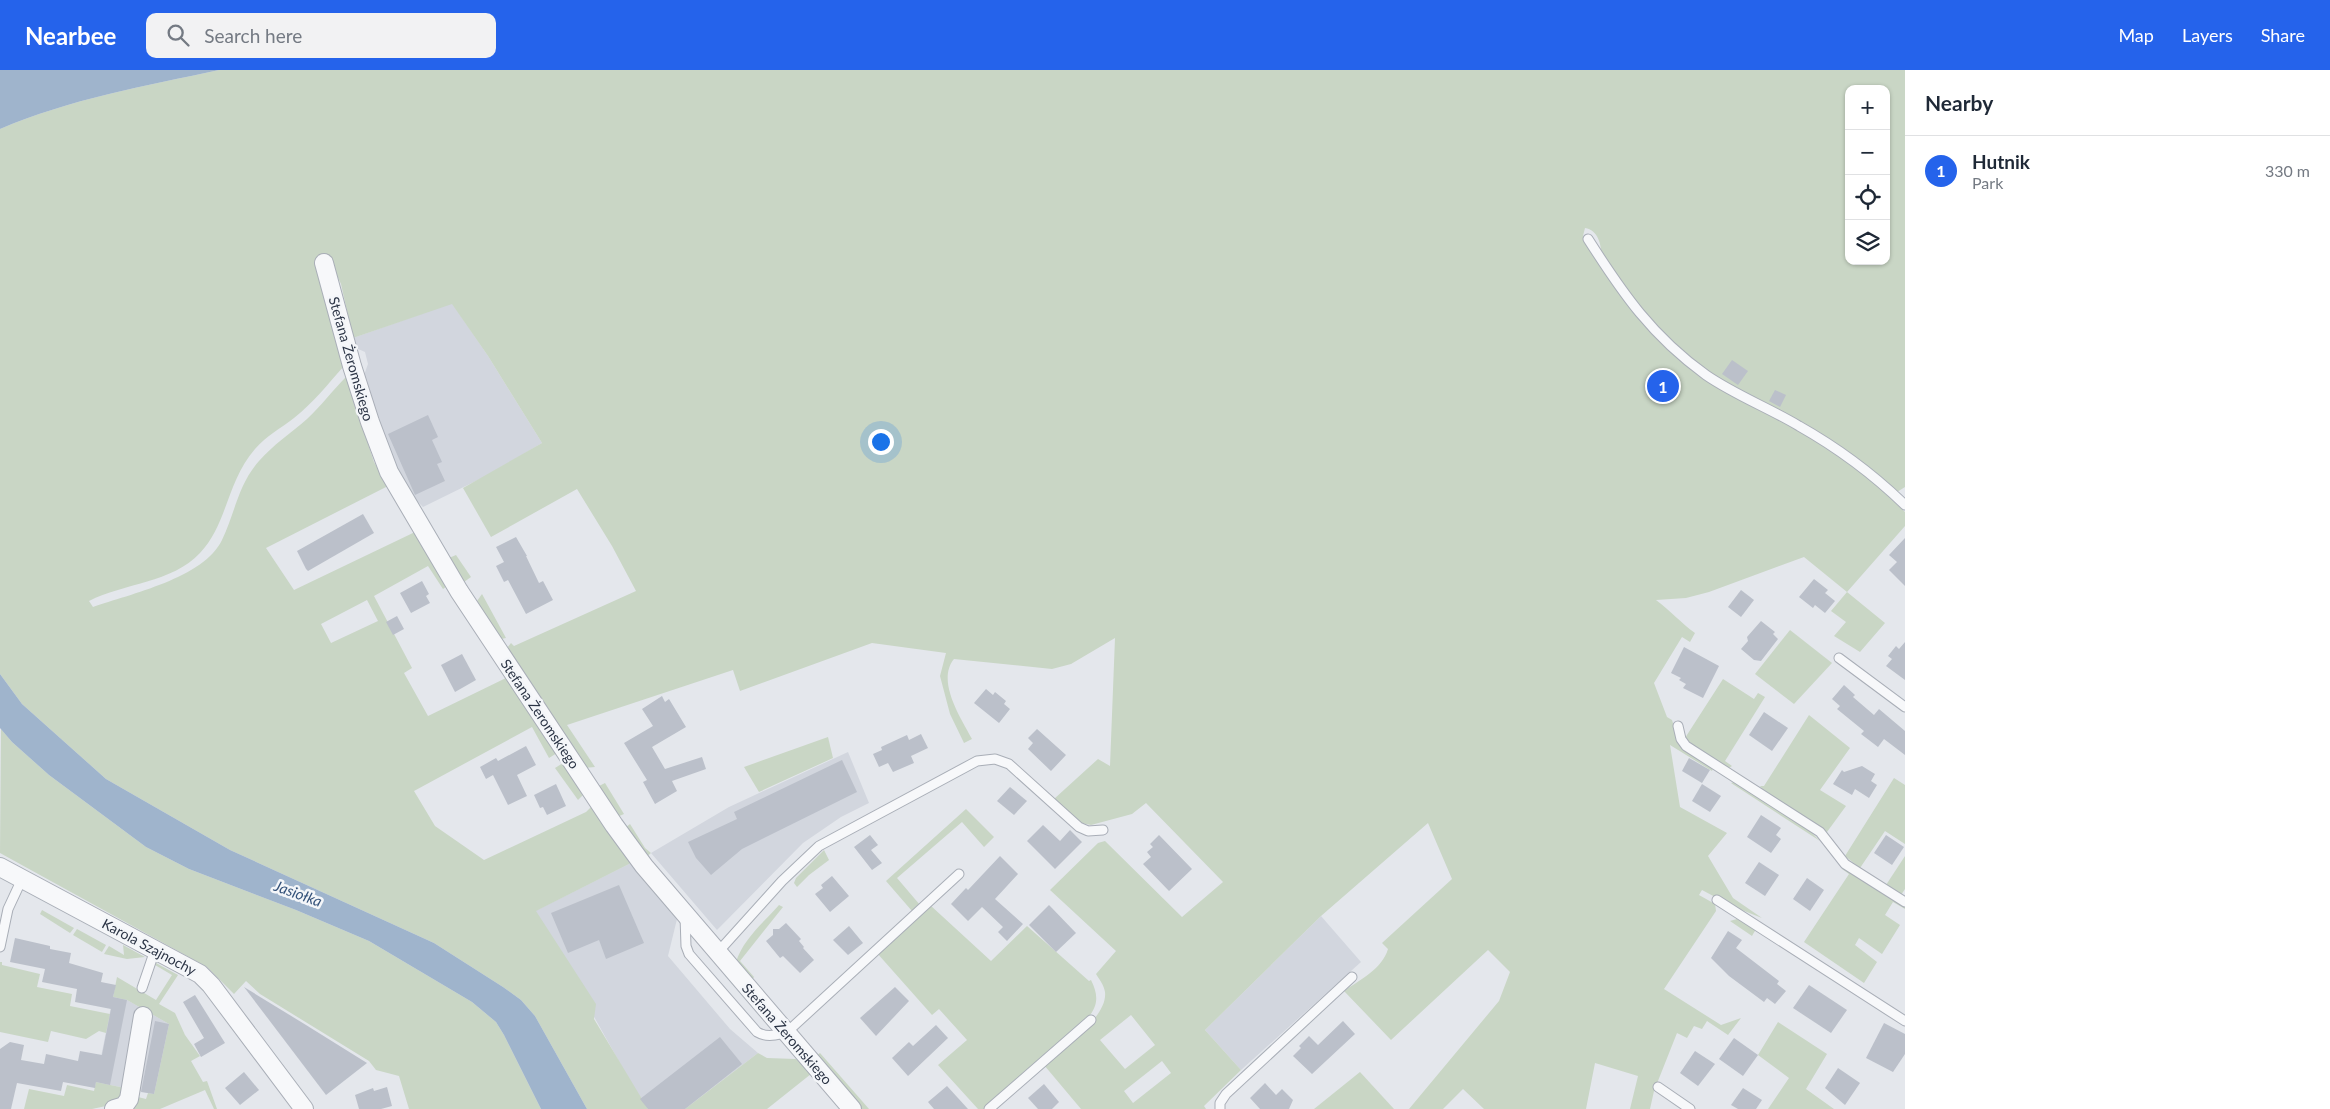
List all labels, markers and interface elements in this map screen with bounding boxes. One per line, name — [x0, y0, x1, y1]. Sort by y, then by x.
search box — [146, 13, 496, 58]
text: Nearbee — [25, 21, 116, 50]
icon: search — [164, 21, 192, 49]
text: Search here — [204, 24, 302, 47]
text: Map — [2118, 24, 2154, 46]
text: Layers — [2182, 24, 2233, 46]
text: Share — [2261, 24, 2305, 46]
map controls — [1845, 85, 1890, 265]
button: + — [1845, 85, 1890, 130]
text: Nearby — [1925, 90, 1993, 115]
button: − — [1845, 130, 1890, 175]
text: Hutnik — [1972, 150, 2030, 173]
text: 1 — [1936, 161, 1946, 180]
text: 330 m — [2265, 161, 2310, 180]
text: Park — [1972, 173, 2003, 192]
button: locate — [1845, 175, 1890, 220]
button: layers — [1845, 220, 1890, 265]
street label: Stefana Żeromskiego — [326, 295, 377, 423]
pin: 1 — [1647, 367, 1679, 405]
your location — [868, 429, 894, 455]
street label: Stefana Żeromskiego — [497, 656, 583, 772]
water label: Jasiołka — [271, 876, 325, 910]
street label: Karola Szajnochy — [99, 915, 200, 979]
street label: Stefana Żeromskiego — [739, 980, 836, 1088]

